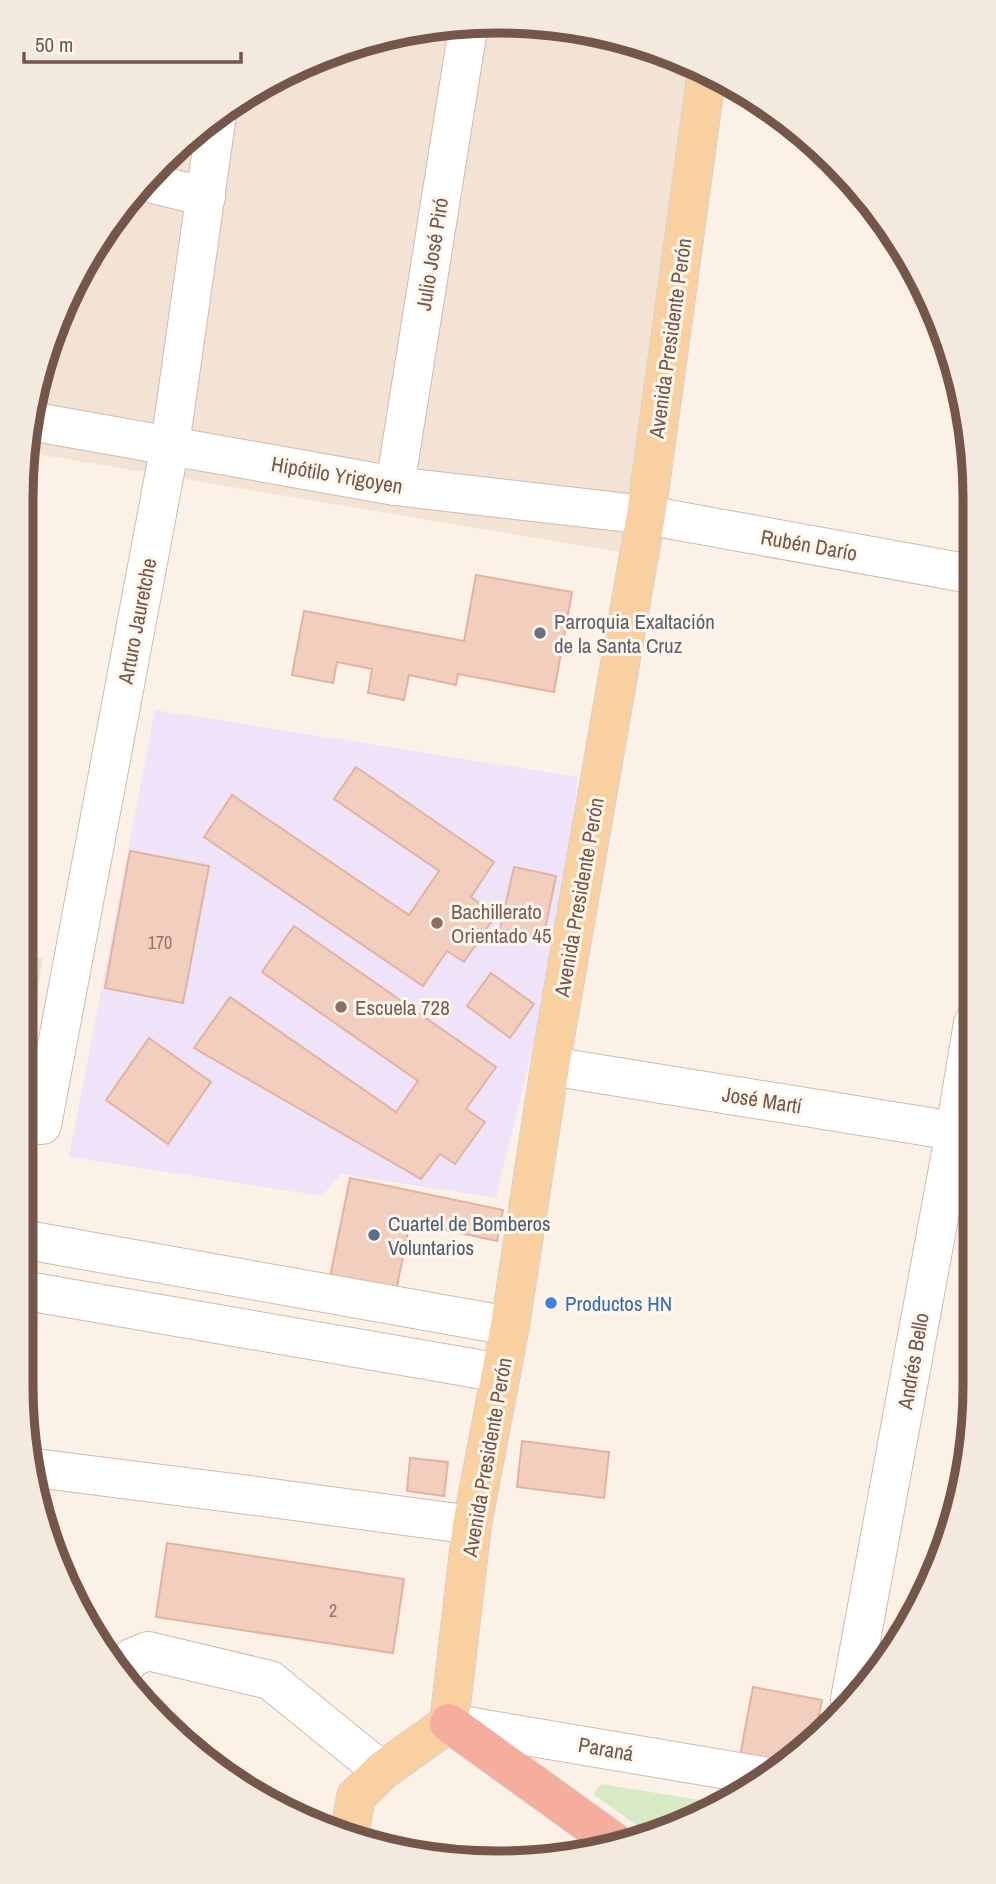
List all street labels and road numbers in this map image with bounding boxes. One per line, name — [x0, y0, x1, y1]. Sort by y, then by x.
street label: Julio José Piró — [409, 195, 455, 313]
street label: Avenida Presidente Perón — [641, 236, 698, 441]
street label: Hipótilo Yrigoyen — [269, 449, 405, 501]
street label: Rubén Darío — [758, 522, 860, 568]
street label: Arturo Jauretche — [110, 556, 163, 687]
street label: Avenida Presidente Perón — [547, 795, 611, 1000]
street label: José Martí — [720, 1079, 804, 1121]
street label: Andrés Bello — [890, 1310, 936, 1413]
street label: Avenida Presidente Perón — [455, 1355, 519, 1560]
street label: Paraná — [576, 1730, 636, 1768]

